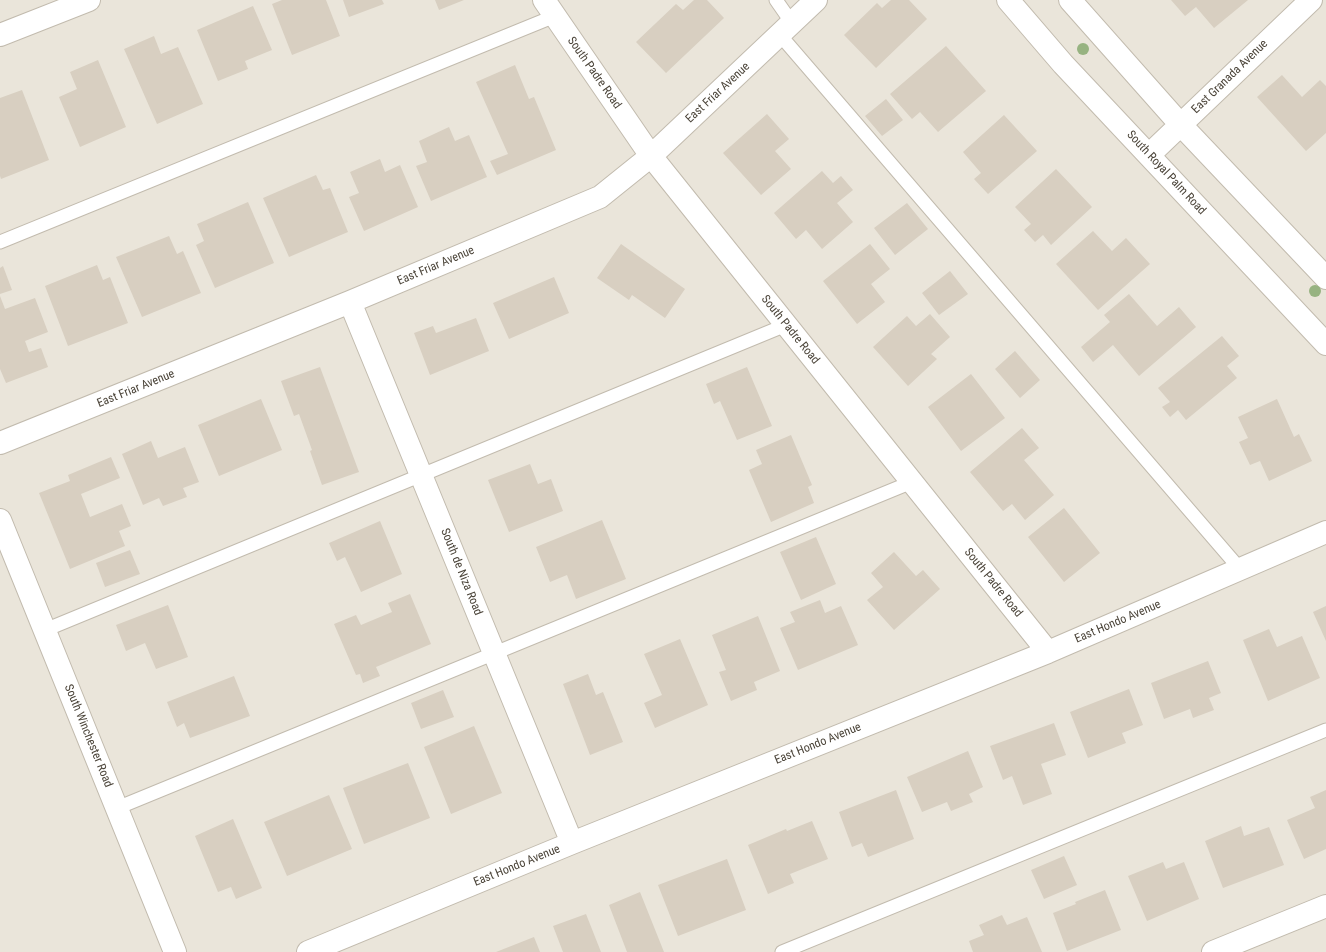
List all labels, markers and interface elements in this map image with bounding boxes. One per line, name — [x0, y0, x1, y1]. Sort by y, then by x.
street label: South Padre Road — [564, 34, 624, 112]
street label: East Granada Avenue — [1189, 37, 1271, 117]
street label: East Friar Avenue — [683, 60, 753, 126]
street label: South Royal Palm Road — [1123, 128, 1209, 218]
street label: East Friar Avenue — [395, 243, 477, 289]
street label: South Padre Road — [758, 293, 822, 367]
street label: East Friar Avenue — [95, 367, 177, 411]
street label: South de Niza Road — [437, 526, 485, 618]
street label: South Padre Road — [961, 546, 1025, 620]
street label: East Hondo Avenue — [1073, 597, 1163, 647]
street label: South Winchester Road — [61, 682, 115, 790]
street label: East Hondo Avenue — [773, 720, 863, 768]
street label: East Hondo Avenue — [472, 842, 562, 890]

